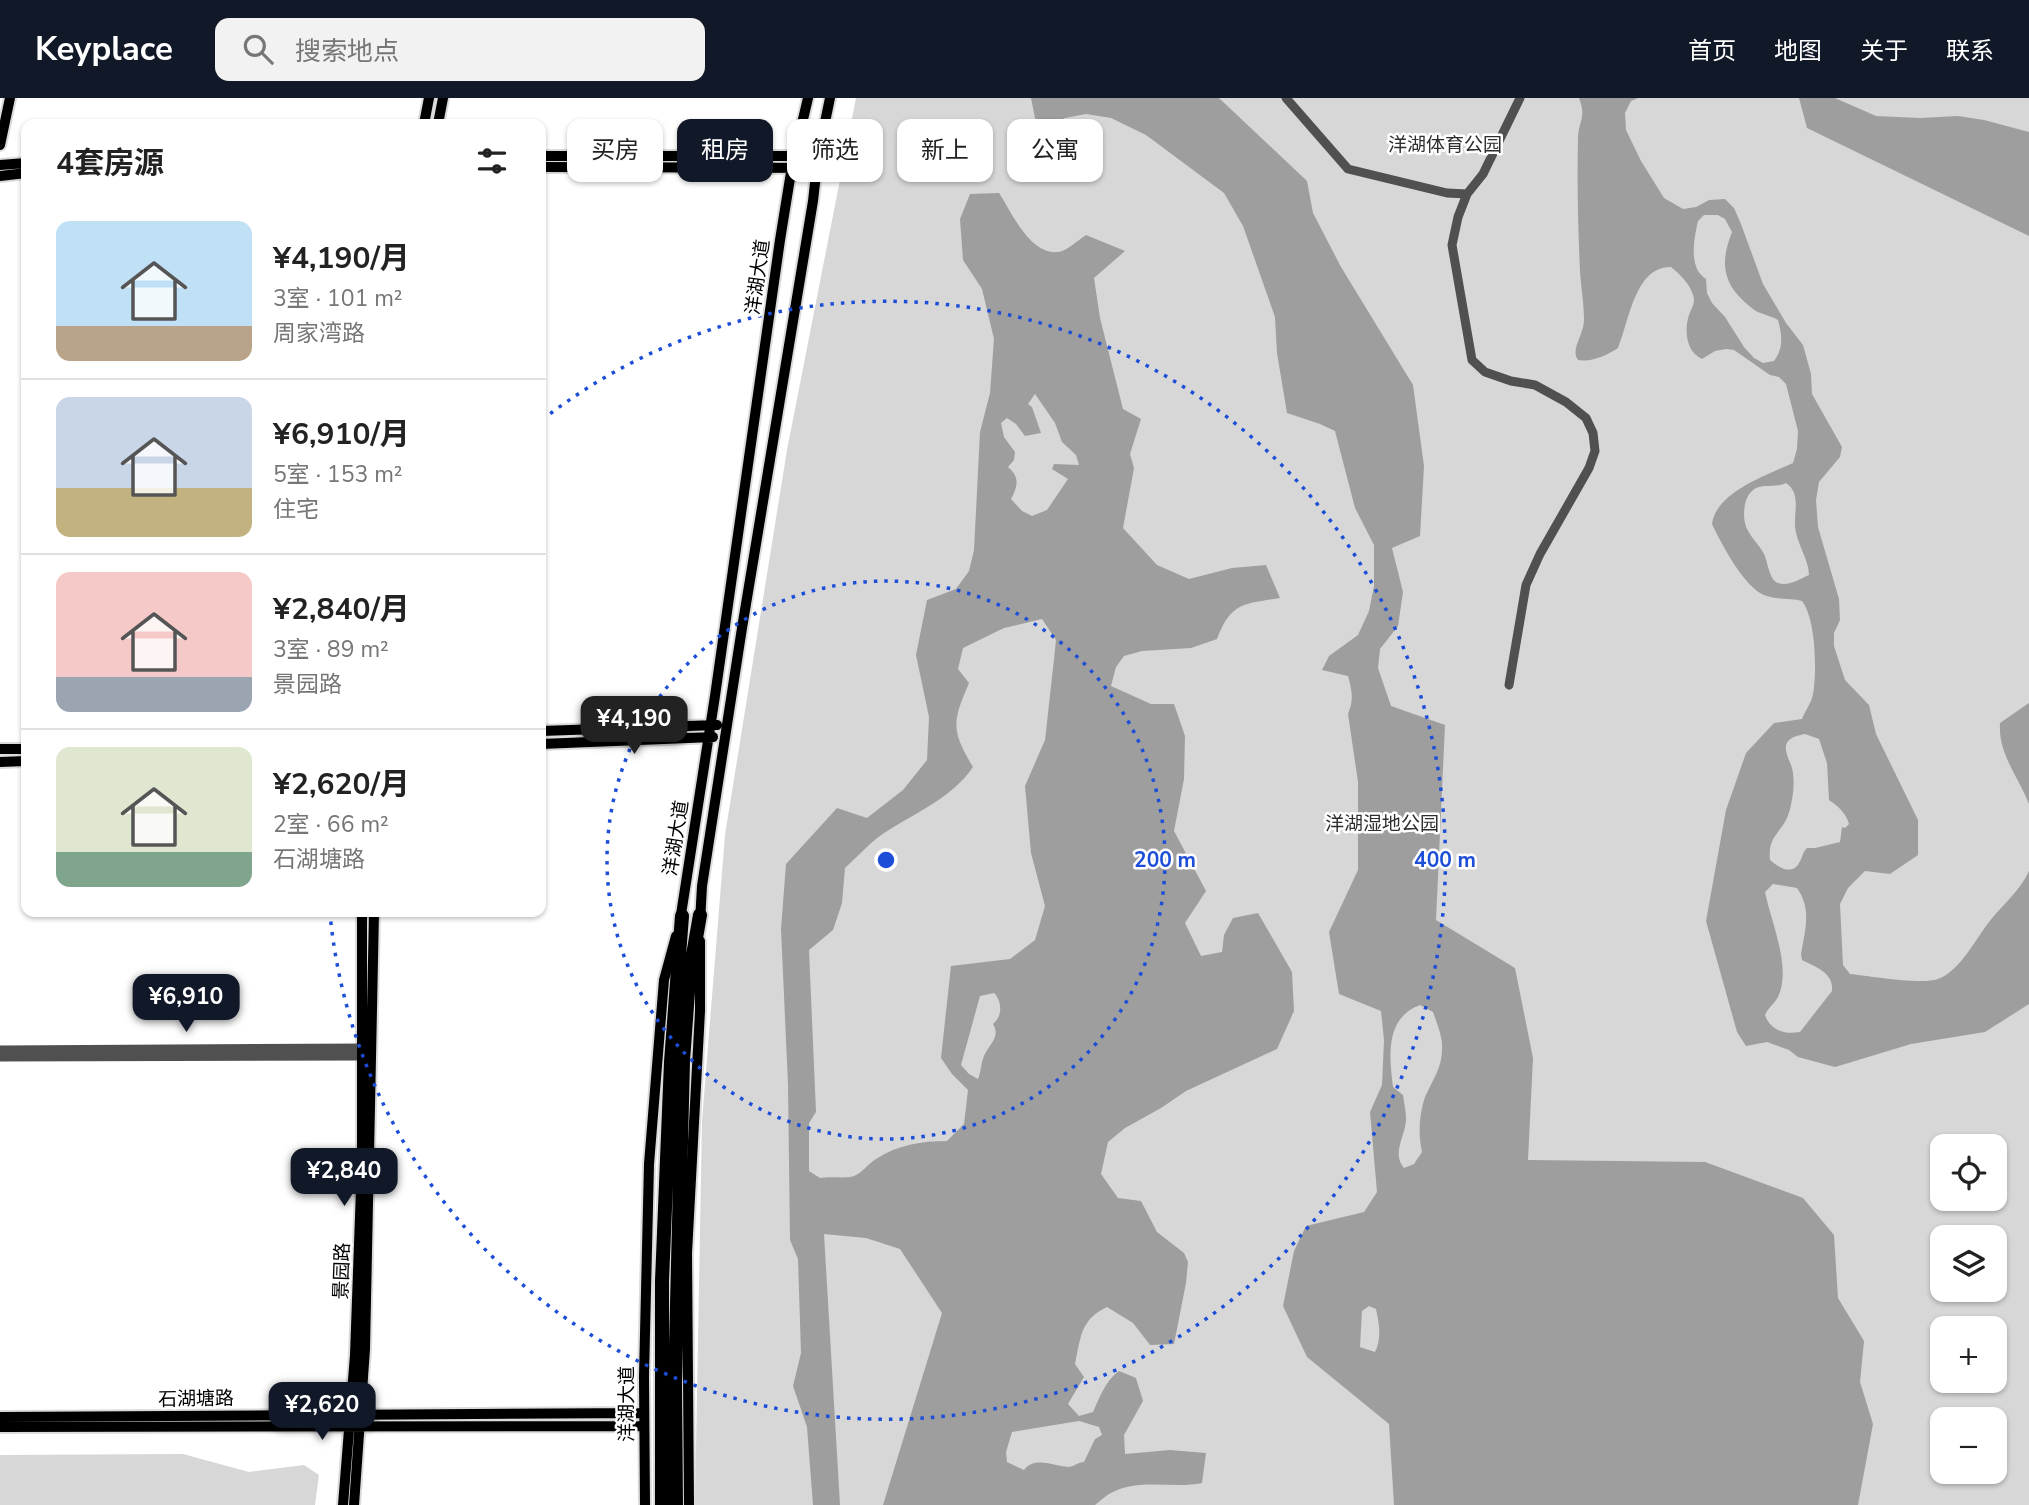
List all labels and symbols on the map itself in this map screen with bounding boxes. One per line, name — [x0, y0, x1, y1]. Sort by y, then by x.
park label: 洋湖体育公园 — [1388, 132, 1502, 158]
street label: 洋湖大道 — [740, 238, 776, 317]
pin: ¥4,190 — [577, 696, 691, 756]
street label: 洋湖大道 — [657, 799, 695, 878]
park label: 洋湖湿地公园 — [1325, 811, 1439, 837]
text: 200 m — [1134, 846, 1196, 874]
text: 400 m — [1414, 846, 1476, 874]
centre of rings — [874, 848, 898, 872]
pin: ¥6,910 — [129, 974, 243, 1034]
pin: ¥2,840 — [287, 1148, 401, 1208]
street label: 景园路 — [328, 1242, 356, 1300]
street label: 洋湖大道 — [614, 1366, 640, 1442]
pin: ¥2,620 — [265, 1382, 379, 1442]
street label: 石湖塘路 — [158, 1385, 234, 1413]

